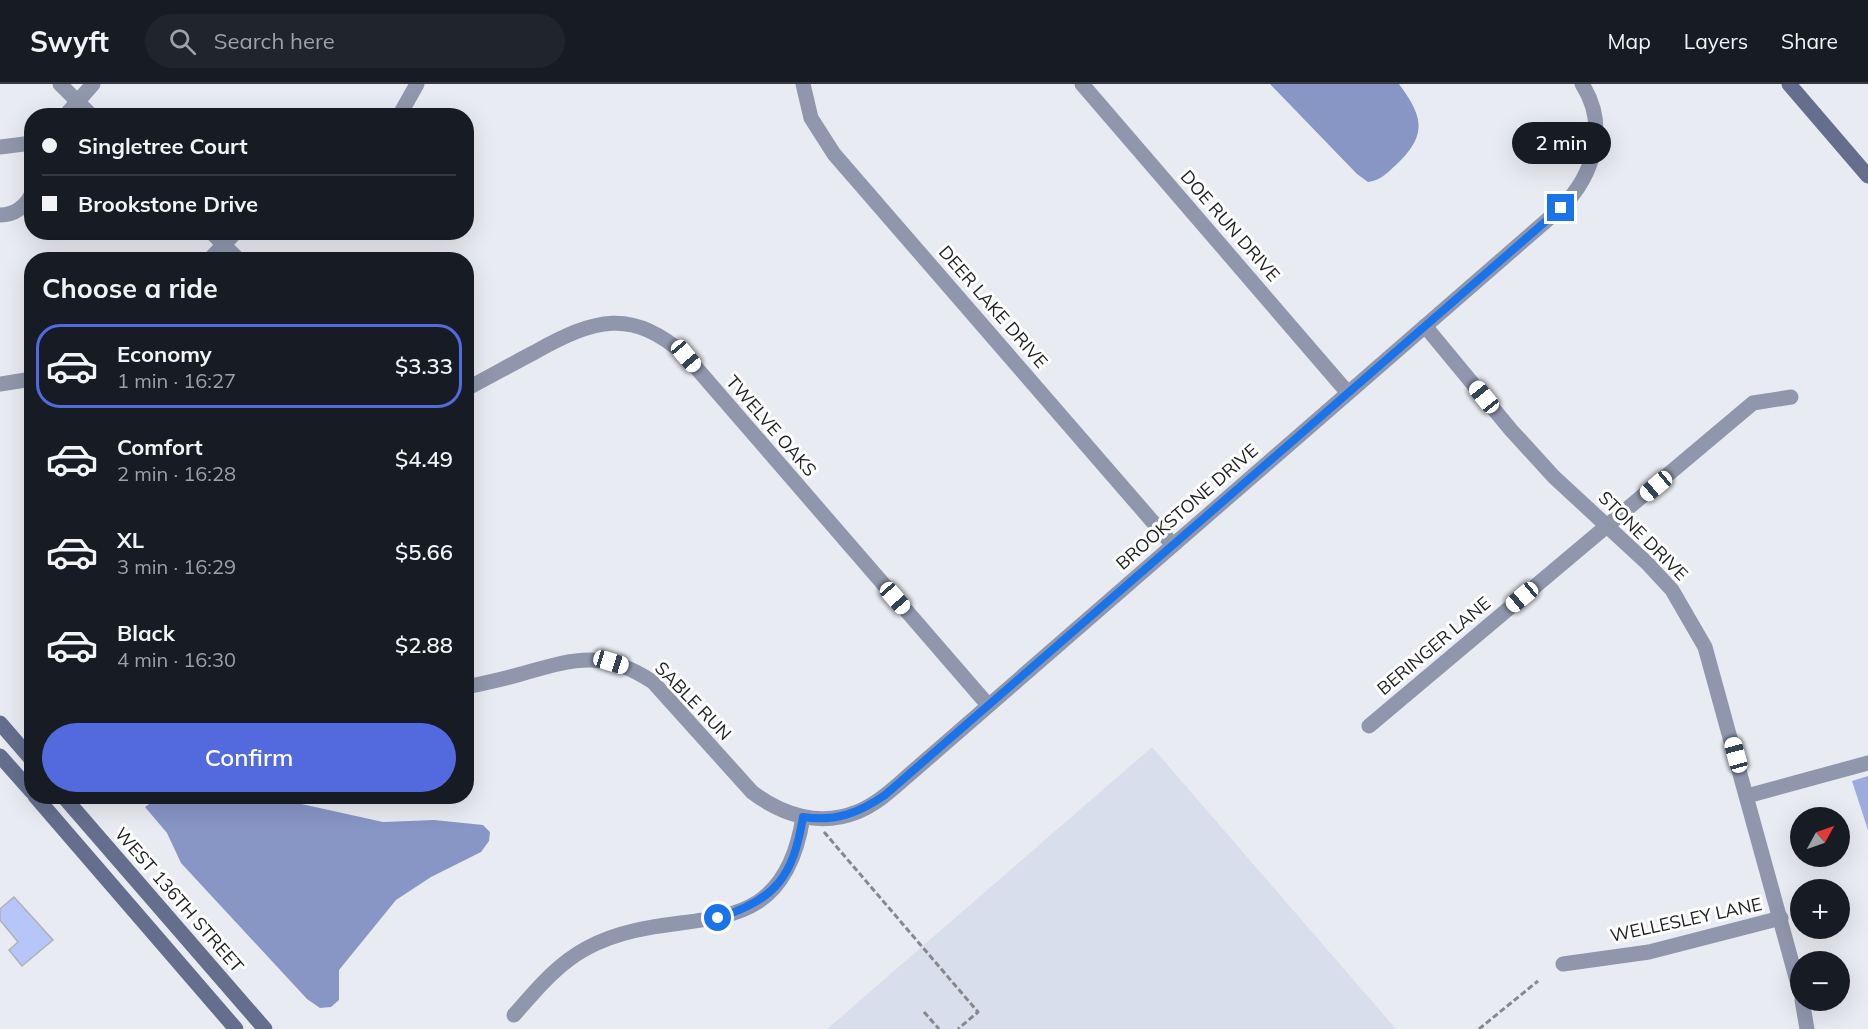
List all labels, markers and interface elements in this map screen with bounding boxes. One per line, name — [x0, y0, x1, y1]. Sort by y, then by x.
search box — [145, 14, 565, 68]
text: Swyft — [30, 24, 109, 59]
icon: search — [166, 25, 199, 58]
text: Search here — [214, 27, 335, 55]
text: Map — [1608, 28, 1651, 54]
text: Layers — [1684, 28, 1748, 54]
text: Share — [1781, 28, 1838, 54]
callout: 2 min — [1512, 121, 1610, 163]
text: 2 min — [1536, 130, 1587, 155]
text: Singletree Court — [78, 132, 248, 160]
street label: DOE RUN DRIVE — [1176, 165, 1285, 286]
text: Brookstone Drive — [78, 190, 258, 218]
route end — [1547, 194, 1574, 221]
street label: DEER LAKE DRIVE — [934, 241, 1053, 373]
text: Choose a ride — [42, 271, 218, 305]
car — [668, 336, 704, 376]
icon: car — [45, 339, 99, 393]
text: Economy — [117, 340, 212, 368]
text: $3.33 — [395, 352, 453, 380]
text: 1 min · 16:27 — [117, 368, 236, 393]
street label: TWELVE OAKS — [721, 370, 822, 481]
car — [1466, 377, 1502, 417]
icon: car — [45, 432, 99, 486]
text: Comfort — [117, 433, 203, 461]
street label: BROOKSTONE DRIVE — [1111, 439, 1262, 575]
text: $4.49 — [395, 445, 453, 473]
text: 2 min · 16:28 — [117, 461, 236, 486]
car — [1636, 468, 1676, 504]
street label: STONE DRIVE — [1594, 486, 1693, 585]
icon: car — [45, 525, 99, 579]
text: XL — [117, 526, 144, 554]
text: $5.66 — [395, 538, 453, 566]
text: 3 min · 16:29 — [117, 554, 236, 579]
car — [876, 579, 914, 617]
car — [1502, 579, 1542, 615]
street label: BERINGER LANE — [1372, 591, 1495, 700]
icon: car — [45, 618, 99, 672]
text: Black — [117, 619, 175, 647]
text: $2.88 — [395, 631, 453, 659]
text: 4 min · 16:30 — [117, 647, 236, 672]
car — [591, 648, 631, 676]
street label: SABLE RUN — [650, 656, 737, 745]
button: Confirm — [42, 723, 456, 792]
car — [1723, 735, 1749, 775]
north arrow — [1790, 807, 1850, 867]
map controls — [1790, 807, 1850, 1011]
street label: WEST 136TH STREET — [110, 822, 249, 977]
button: + — [1790, 879, 1850, 939]
street label: WELLESLEY LANE — [1608, 892, 1764, 947]
route start — [704, 904, 731, 931]
button: − — [1790, 951, 1850, 1011]

